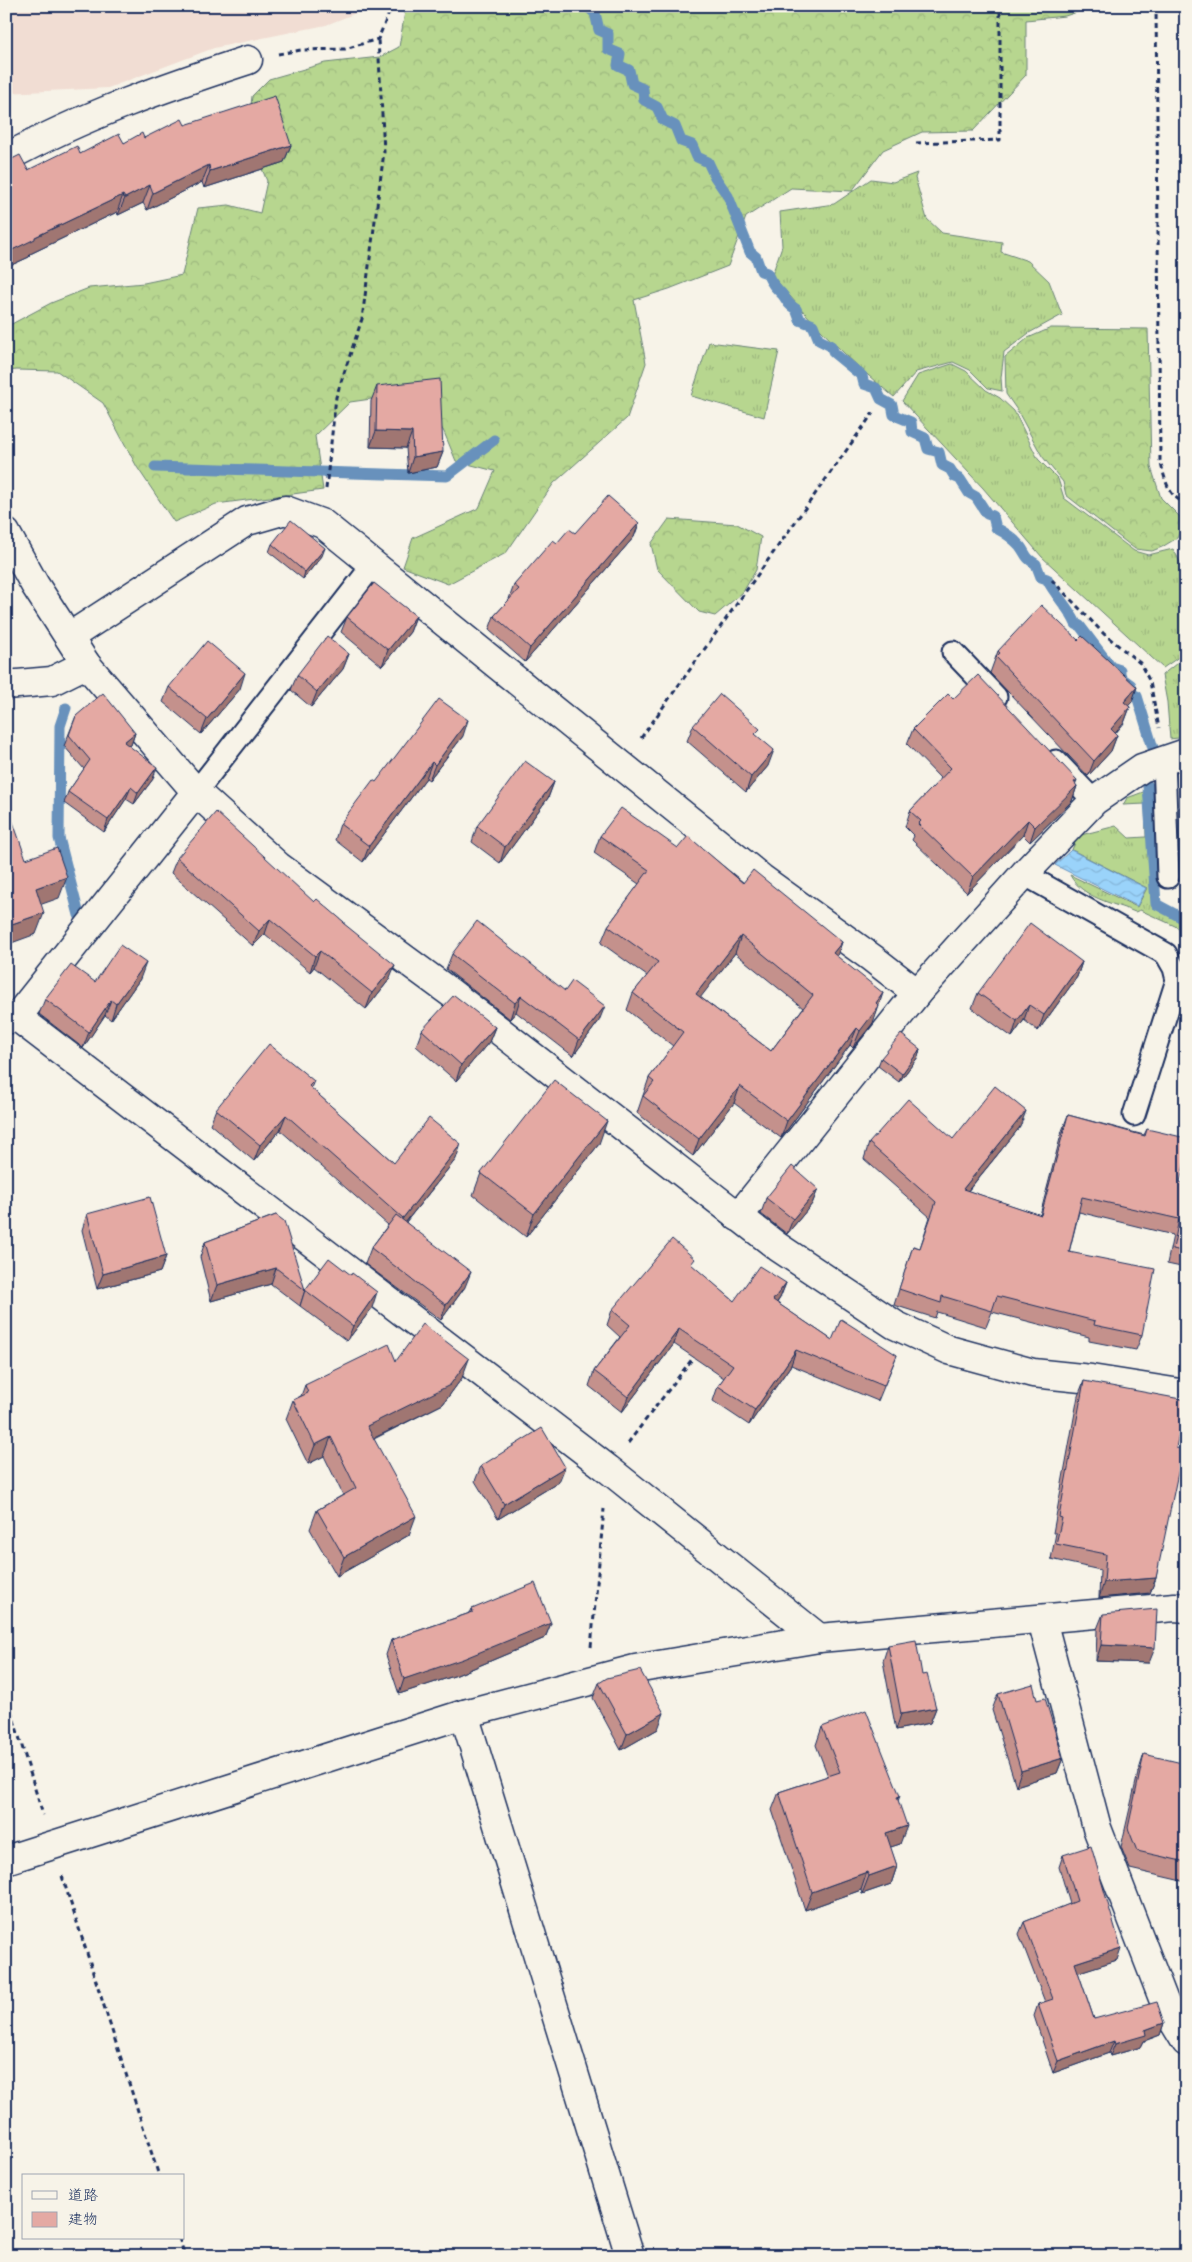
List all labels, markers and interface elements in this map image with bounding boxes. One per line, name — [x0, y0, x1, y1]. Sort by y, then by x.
legend — [22, 2174, 185, 2240]
text: 道路 — [68, 2184, 98, 2204]
text: 建物 — [68, 2208, 98, 2228]

